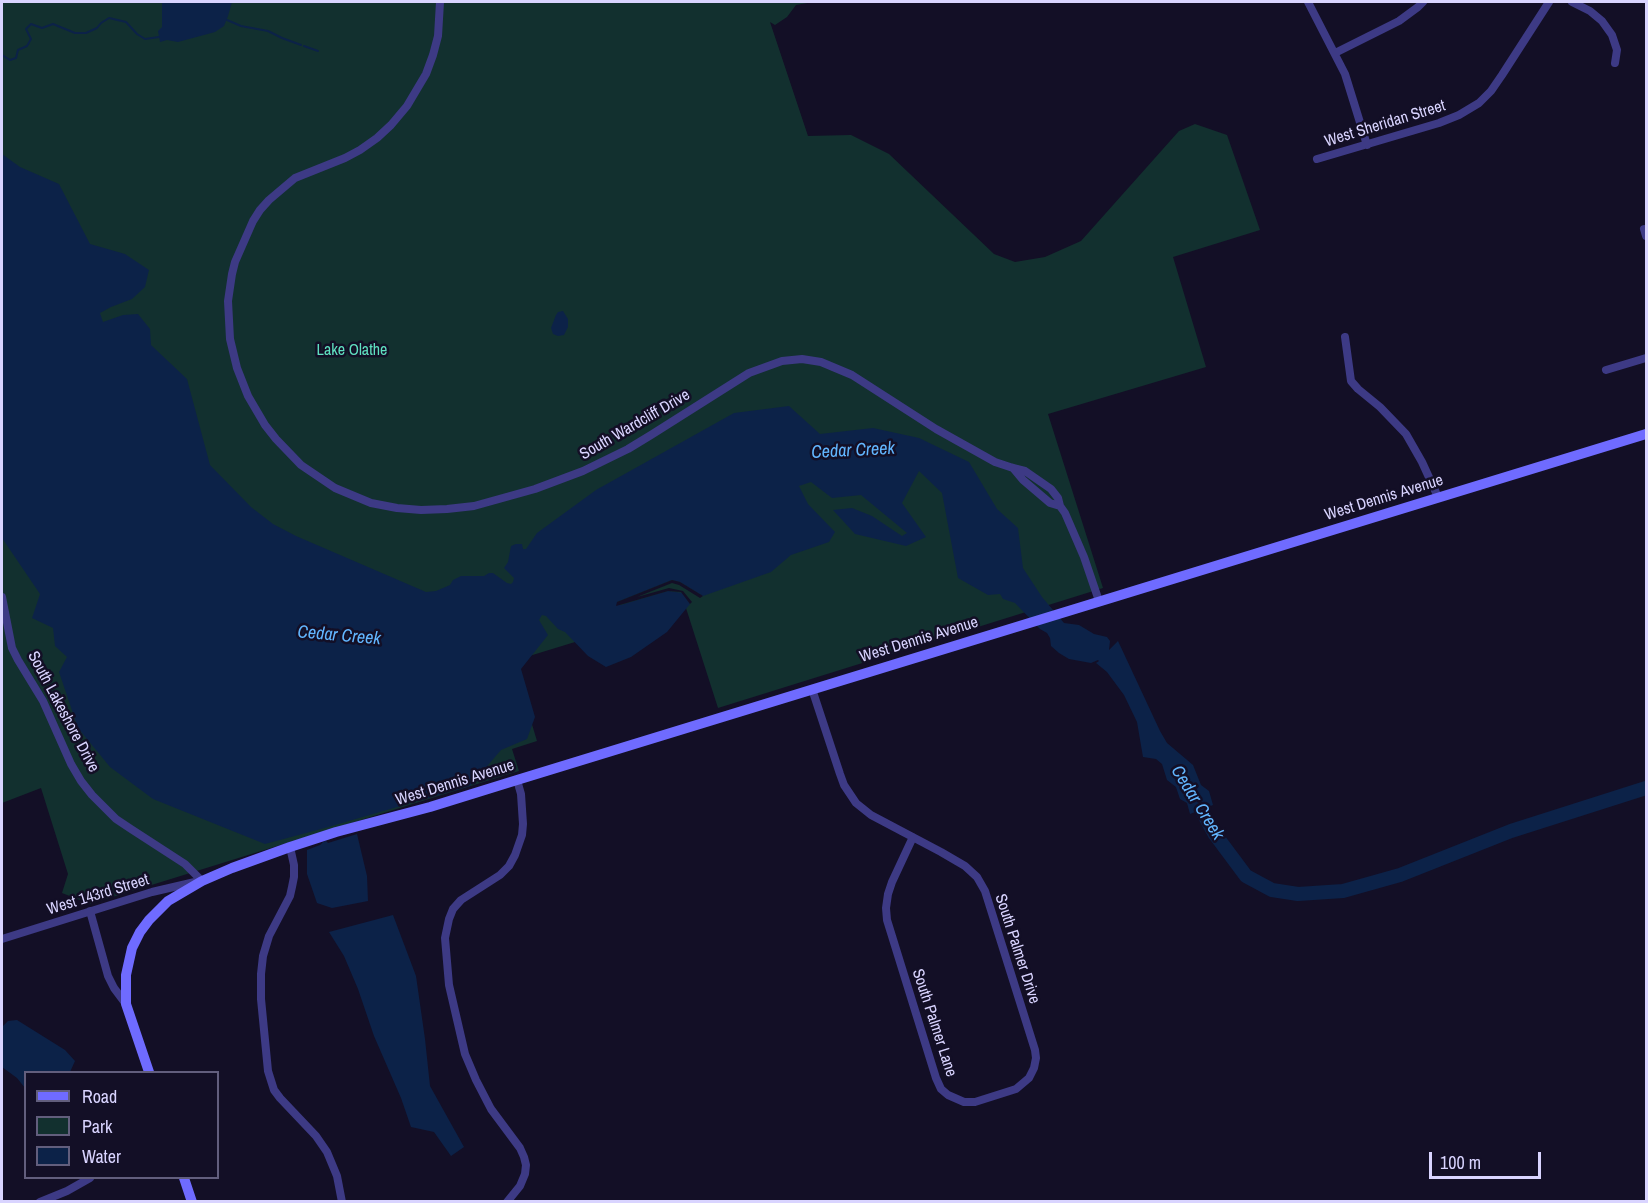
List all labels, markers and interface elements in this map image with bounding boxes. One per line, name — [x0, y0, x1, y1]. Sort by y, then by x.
street label: West Sheridan Street — [1322, 97, 1448, 151]
park label: Lake Olathe — [317, 341, 387, 361]
street label: South Wardcliff Drive — [577, 386, 693, 464]
water label: Cedar Creek — [811, 438, 895, 464]
street label: West Dennis Avenue — [1322, 471, 1446, 525]
street label: West Dennis Avenue — [857, 613, 981, 667]
water label: Cedar Creek — [296, 622, 382, 650]
street label: South Lakeshore Drive — [23, 648, 103, 776]
street label: West Dennis Avenue — [393, 756, 517, 810]
water label: Cedar Creek — [1166, 762, 1228, 844]
street label: West 143rd Street — [45, 870, 151, 920]
street label: South Palmer Drive — [990, 892, 1044, 1006]
street label: South Palmer Lane — [908, 967, 960, 1079]
legend — [24, 1071, 219, 1179]
text: Road — [82, 1084, 117, 1109]
text: Park — [82, 1114, 112, 1139]
scale bar — [1432, 1140, 1544, 1178]
text: Water — [82, 1144, 121, 1169]
text: 100 m — [1440, 1150, 1481, 1175]

